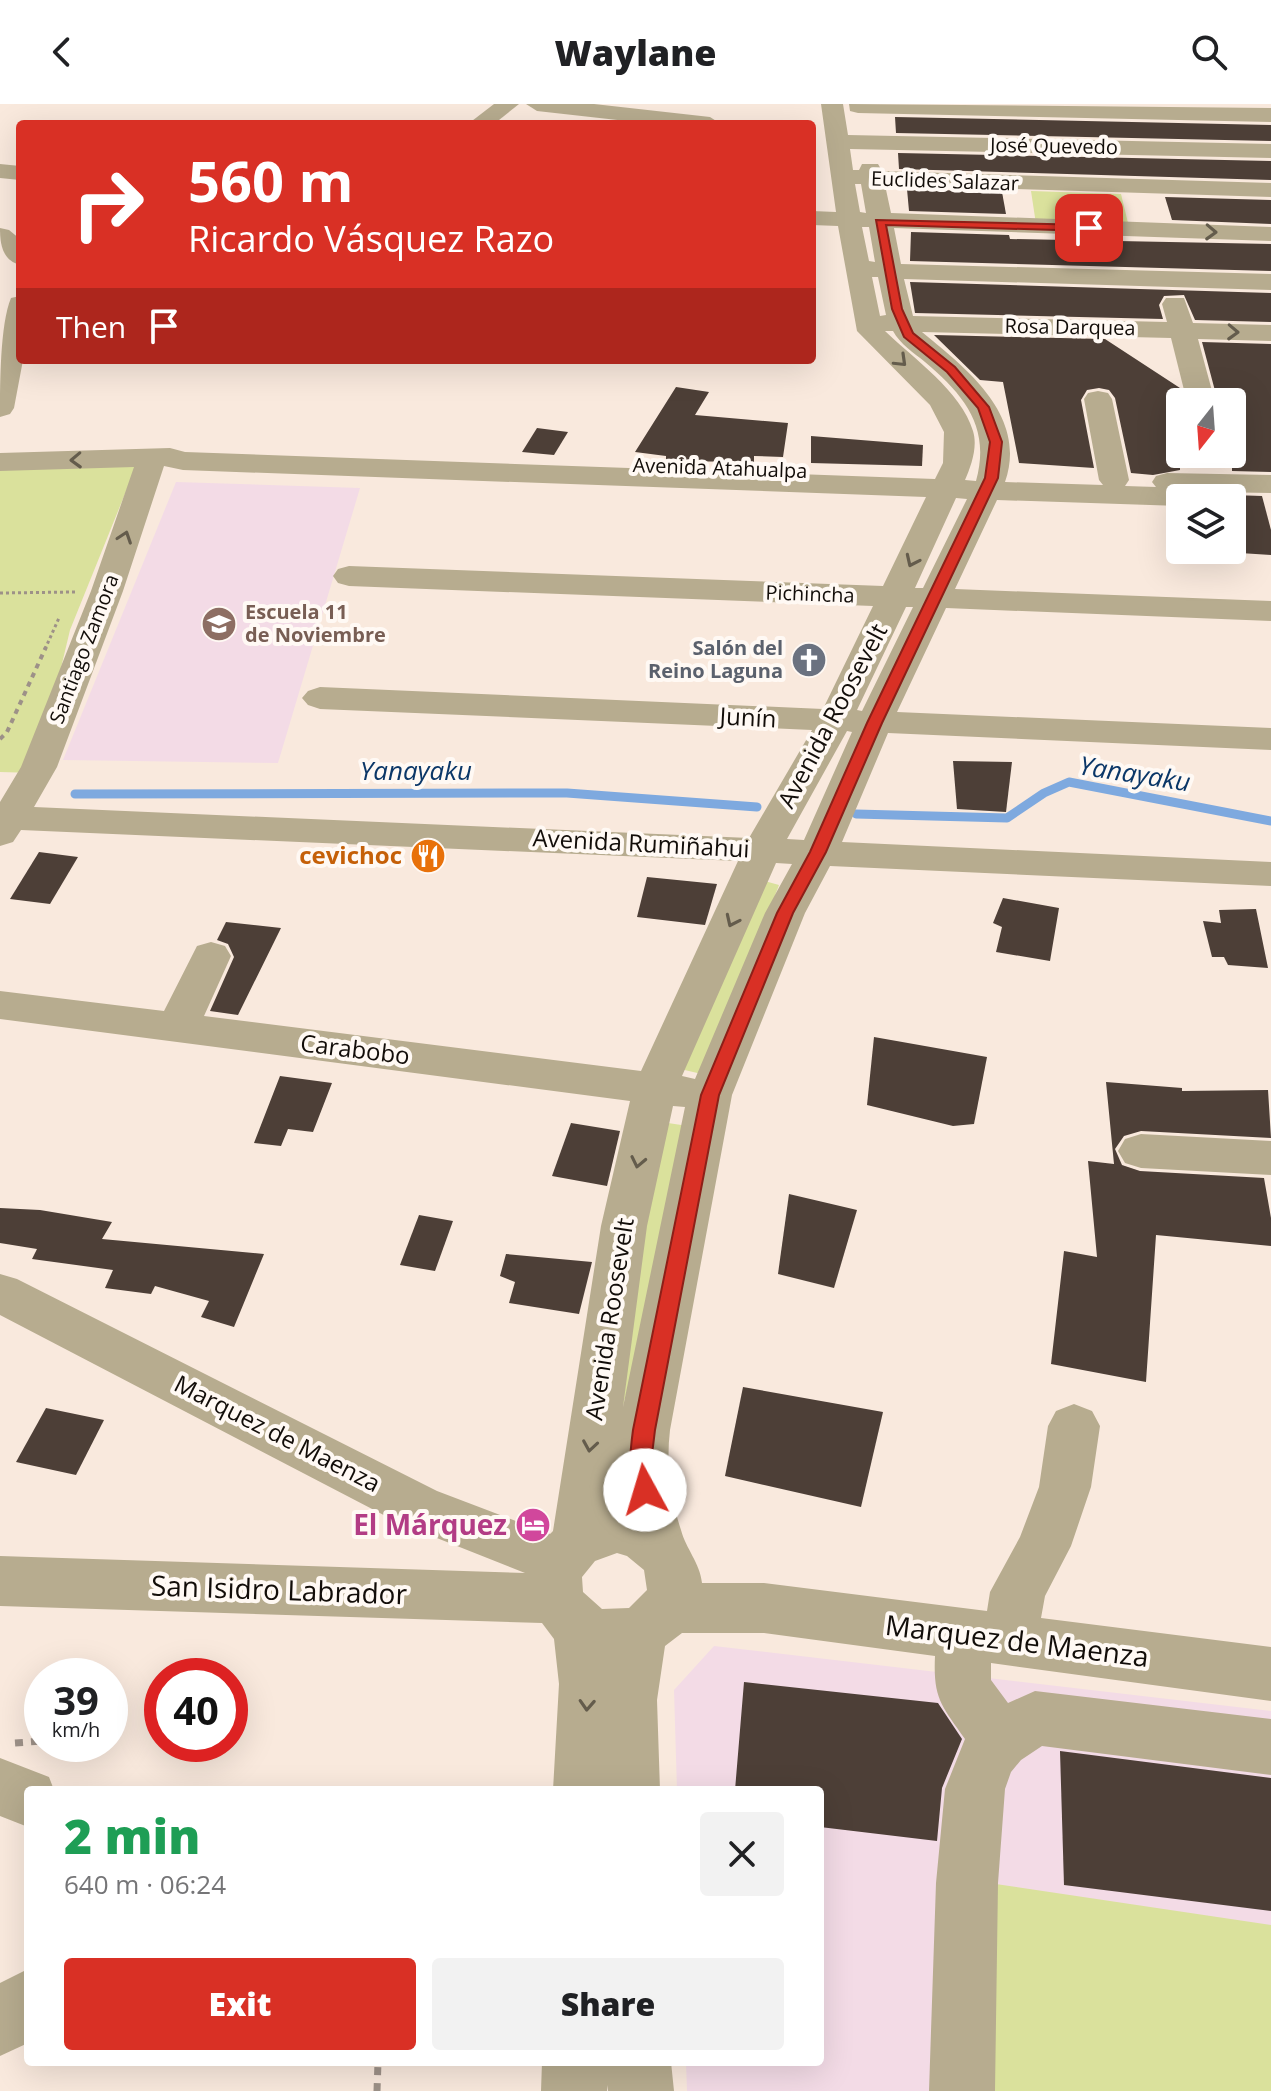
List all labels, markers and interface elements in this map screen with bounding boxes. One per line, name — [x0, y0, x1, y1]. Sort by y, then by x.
text: Waylane — [554, 28, 717, 77]
icon: back — [40, 30, 84, 74]
icon: search — [1187, 30, 1231, 74]
street label: José Quevedo — [988, 131, 1118, 160]
text: 560 m — [188, 142, 354, 218]
icon: right — [56, 152, 160, 256]
street label: Euclides Salazar — [871, 164, 1020, 197]
pin — [1055, 194, 1123, 262]
icon: arrive — [1067, 206, 1111, 250]
text: Ricardo Vásquez Razo — [188, 214, 554, 263]
one-way arrow — [1205, 223, 1218, 241]
icon: arrive — [142, 304, 186, 348]
text: Then — [56, 306, 126, 347]
street label: Rosa Darquea — [1004, 312, 1136, 341]
one-way arrow — [1227, 323, 1240, 340]
one-way arrow — [892, 352, 906, 367]
north arrow — [1166, 388, 1246, 468]
map controls — [1166, 388, 1246, 564]
one-way arrow — [69, 451, 82, 468]
street label: Avenida Atahualpa — [632, 451, 808, 484]
button: layers — [1166, 484, 1246, 564]
one-way arrow — [116, 530, 132, 544]
one-way arrow — [906, 552, 922, 567]
street label: Santiago Zamora — [43, 570, 124, 727]
street label: Pichincha — [765, 578, 855, 609]
place label: Escuela 11 de Noviembre — [245, 598, 386, 648]
school or university icon: Escuela 11 de Noviembre — [200, 605, 238, 643]
street label: Avenida Roosevelt — [769, 617, 894, 813]
place label: Salón del Reino Laguna — [648, 634, 783, 684]
church icon: Salón del Reino Laguna — [790, 641, 828, 679]
street label: Junín — [717, 698, 777, 734]
water label: Yanayaku — [1077, 746, 1193, 800]
water label: Yanayaku — [360, 752, 472, 788]
street label: Avenida Rumiñahui — [532, 820, 750, 865]
restaurant icon: cevichoc — [409, 837, 447, 875]
place label: cevichoc — [299, 838, 402, 871]
one-way arrow — [726, 913, 742, 927]
street label: Carabobo — [299, 1025, 412, 1072]
one-way arrow — [630, 1155, 647, 1168]
street label: Avenida Roosevelt — [576, 1215, 641, 1422]
street label: Marquez de Maenza — [169, 1366, 386, 1499]
one-way arrow — [582, 1439, 599, 1453]
position arrow — [603, 1448, 687, 1532]
place label: El Márquez — [353, 1505, 507, 1543]
hotel icon: El Márquez — [514, 1506, 552, 1544]
street label: San Isidro Labrador — [150, 1566, 408, 1612]
street label: Marquez de Maenza — [883, 1605, 1151, 1675]
speed limit sign: 40 — [144, 1658, 248, 1762]
text: 39 — [53, 1672, 99, 1727]
one-way arrow — [579, 1699, 596, 1712]
text: km/h — [52, 1716, 100, 1743]
text: 2 min — [64, 1803, 200, 1868]
button: close — [700, 1812, 784, 1896]
text: 640 m · 06:24 — [64, 1866, 226, 1902]
button: Exit — [64, 1958, 416, 2050]
button: Share — [432, 1958, 784, 2050]

